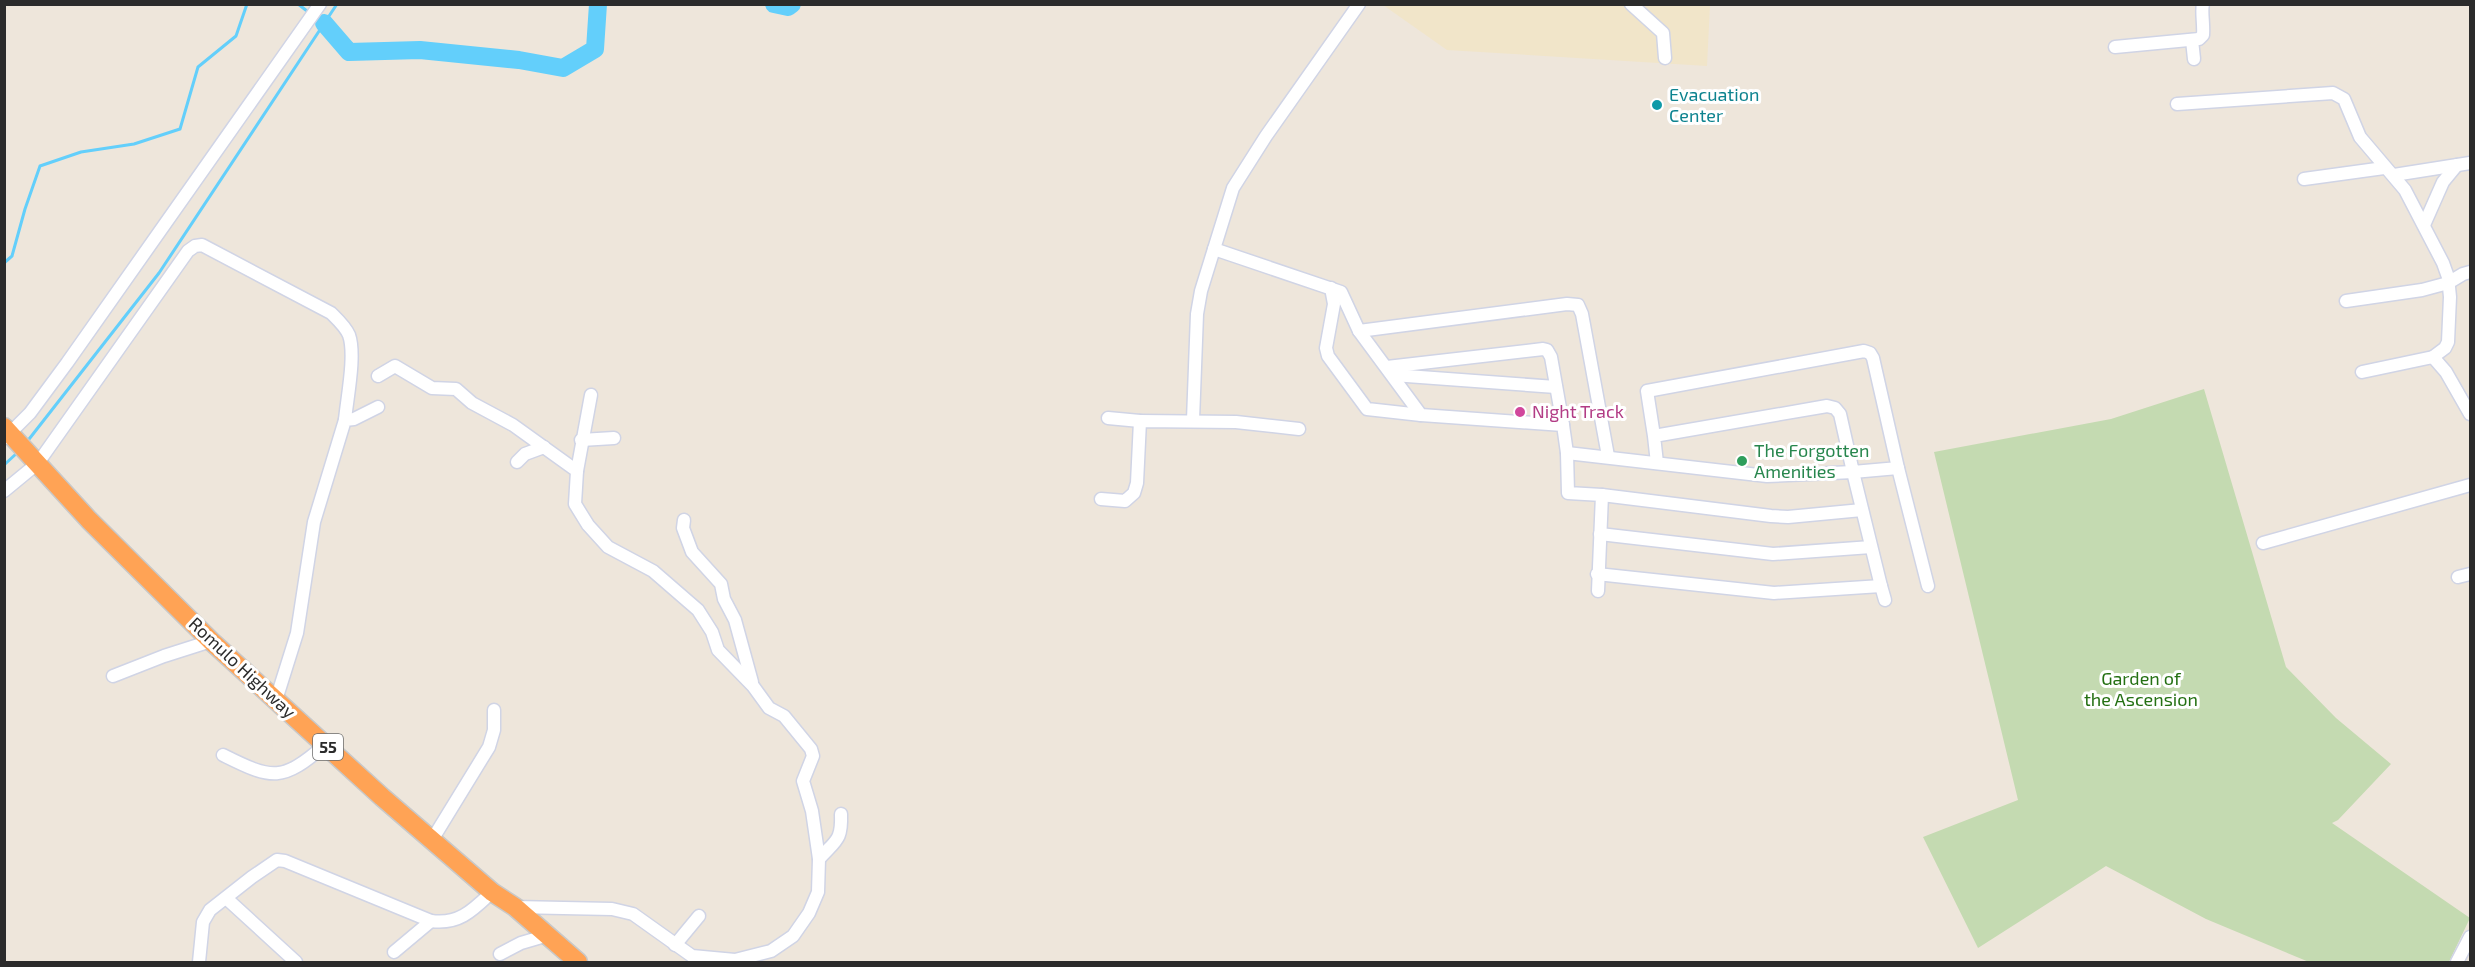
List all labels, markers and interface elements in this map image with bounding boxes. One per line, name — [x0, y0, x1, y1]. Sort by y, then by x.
place label: Evacuation Center — [1669, 83, 1759, 126]
marker: Evacuation Center — [1650, 98, 1664, 112]
place label: Night Track — [1532, 400, 1624, 422]
marker: Night Track — [1513, 405, 1527, 419]
place label: The Forgotten Amenities — [1754, 439, 1869, 482]
marker: The Forgotten Amenities — [1735, 454, 1749, 468]
street label: Romulo Highway — [185, 612, 301, 723]
park label: Garden of the Ascension — [2084, 667, 2198, 710]
road number: 55 — [313, 734, 343, 760]

